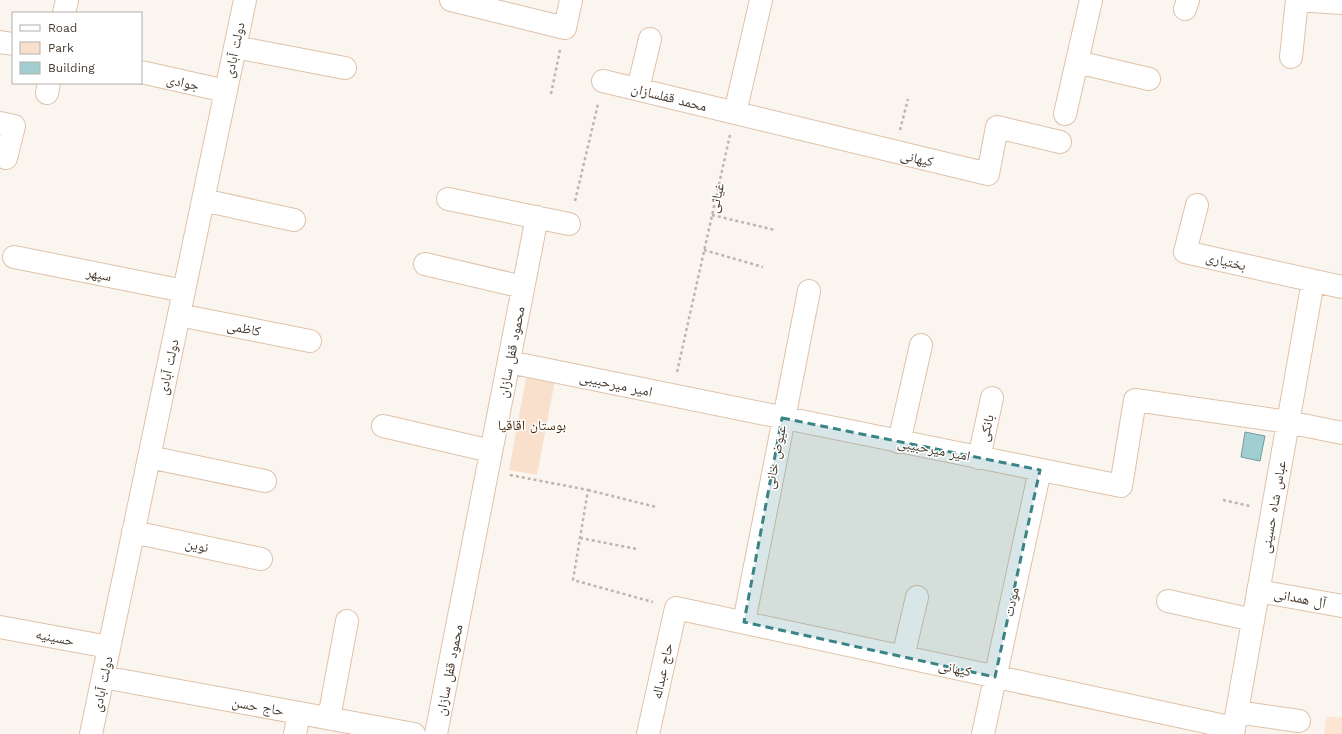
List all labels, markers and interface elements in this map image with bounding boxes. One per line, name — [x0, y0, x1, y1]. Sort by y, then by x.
legend — [12, 12, 142, 84]
street label: دولت آبادی — [220, 20, 249, 80]
text: Road — [48, 21, 77, 35]
text: Park — [48, 41, 74, 55]
text: Building — [48, 61, 95, 75]
street label: جوادی — [165, 71, 201, 94]
street label: محمد قفلسازان — [629, 80, 708, 115]
street label: کیهانی — [899, 146, 935, 171]
street label: غیاثی — [705, 182, 728, 215]
street label: بختیاری — [1204, 249, 1248, 274]
street label: سپهر — [84, 264, 113, 285]
street label: محمود قفل سازان — [494, 305, 529, 399]
street label: کاظمی — [226, 317, 262, 340]
street label: دولت آبادی — [154, 337, 183, 397]
street label: امیر میرحبیبی — [578, 368, 654, 400]
street label: بانکی — [975, 413, 998, 443]
park label: بوستان اقاقیا — [498, 417, 566, 434]
street label: عیوض خانی — [761, 424, 790, 490]
street label: امیر میرحبیبی — [896, 434, 972, 465]
street label: عباس شاه حسینی — [1257, 459, 1290, 555]
street label: نوین — [184, 535, 210, 556]
street label: آل همدانی — [1272, 585, 1328, 612]
street label: مودت — [1000, 586, 1023, 618]
street label: محمود قفل سازان — [432, 623, 467, 717]
street label: حسینیه — [34, 625, 76, 649]
street label: حاج عبداله — [648, 642, 678, 701]
street label: دولت آبادی — [88, 654, 117, 714]
street label: کیهانی — [937, 657, 973, 680]
street label: حاج حسن — [230, 694, 285, 720]

